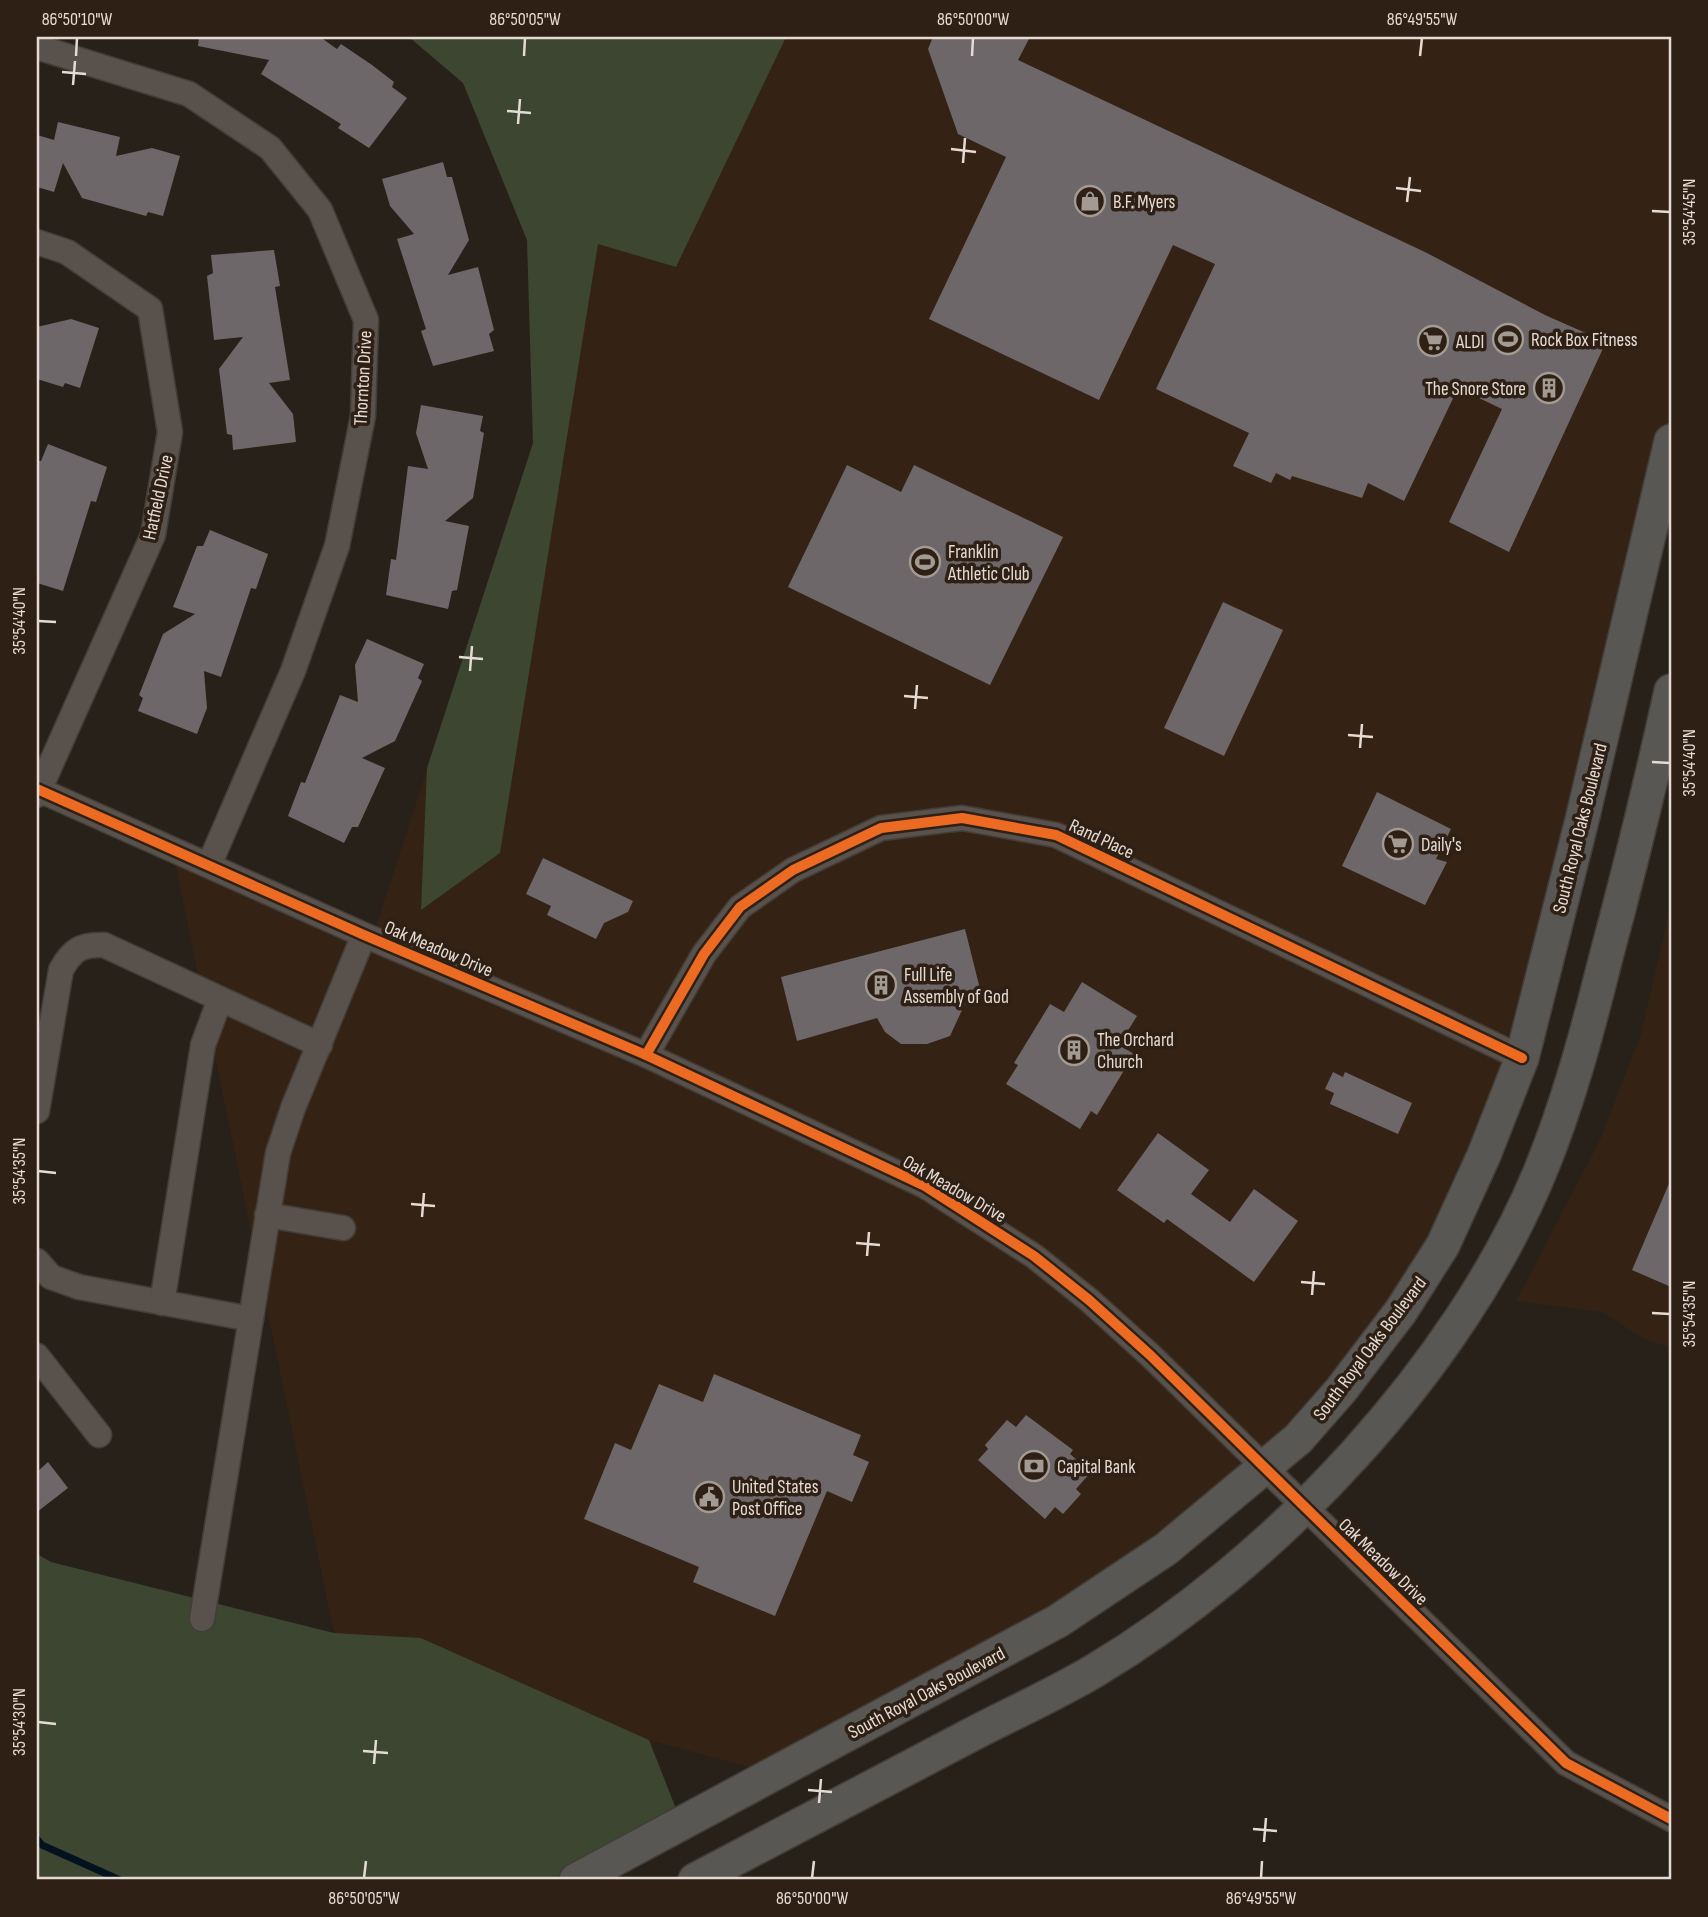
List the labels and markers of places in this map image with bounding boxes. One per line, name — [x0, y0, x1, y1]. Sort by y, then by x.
shop icon: B.F. Myers — [1073, 184, 1107, 218]
place label: B.F. Myers — [1113, 191, 1176, 214]
sports icon: Rock Box Fitness — [1491, 322, 1525, 356]
supermarket icon: ALDI — [1416, 324, 1450, 358]
place label: Rock Box Fitness — [1531, 329, 1638, 352]
place label: ALDI — [1455, 331, 1484, 354]
building icon: The Snore Store — [1532, 371, 1566, 405]
place label: The Snore Store — [1425, 378, 1526, 401]
place label: Franklin Athletic Club — [947, 541, 1030, 586]
sports icon: Franklin Athletic Club — [908, 545, 942, 579]
supermarket icon: Daily's — [1381, 827, 1415, 861]
place label: Daily's — [1421, 834, 1462, 857]
place label: Full Life Assembly of God — [903, 964, 1009, 1009]
building icon: Full Life Assembly of God — [864, 968, 898, 1002]
place label: The Orchard Church — [1097, 1029, 1174, 1074]
building icon: The Orchard Church — [1057, 1033, 1091, 1067]
bank icon: Capital Bank — [1017, 1449, 1051, 1483]
place label: Capital Bank — [1057, 1456, 1136, 1479]
place label: United States Post Office — [732, 1476, 819, 1521]
public building icon: United States Post Office — [692, 1480, 726, 1514]

